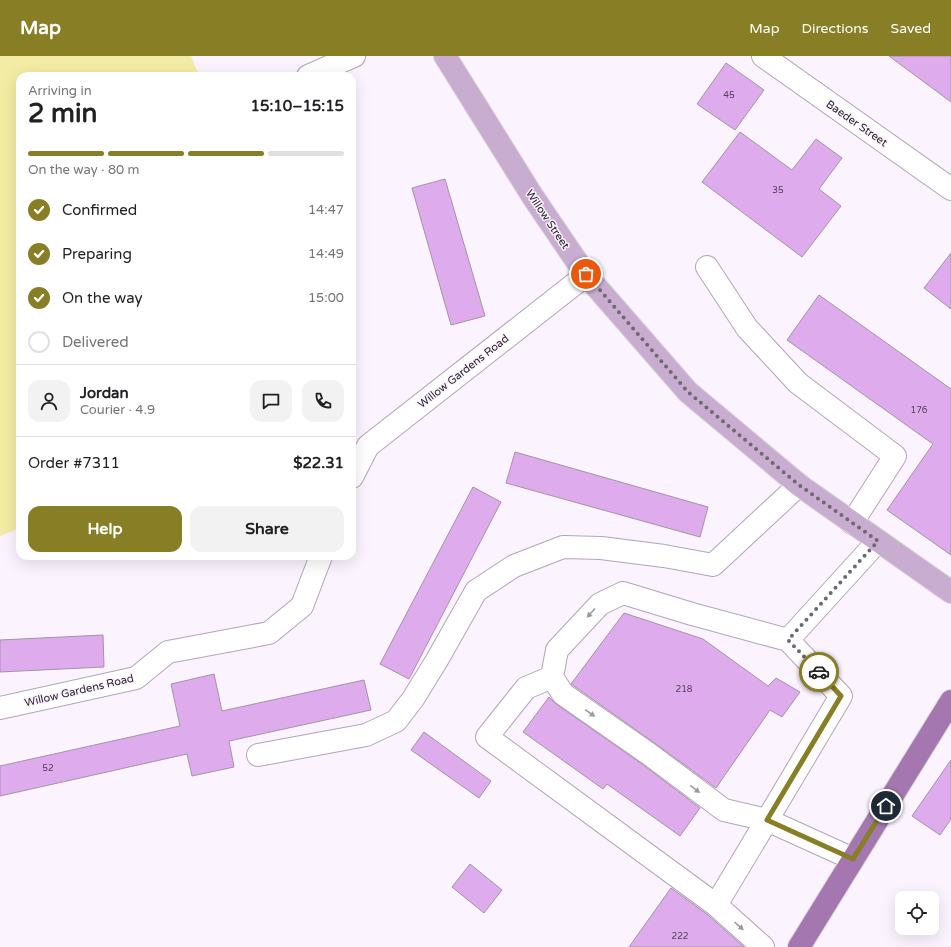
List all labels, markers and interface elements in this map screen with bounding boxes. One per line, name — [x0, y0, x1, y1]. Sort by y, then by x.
text: Map — [20, 17, 61, 39]
text: Map — [749, 20, 780, 37]
text: Directions — [802, 20, 869, 37]
text: Saved — [891, 20, 931, 37]
text: Arriving in — [28, 83, 92, 99]
house number: 45 — [723, 90, 735, 101]
text: 15:10–15:15 — [251, 97, 344, 115]
text: 2 min — [28, 98, 97, 129]
street label: Baeder Street — [824, 98, 890, 149]
text: On the way · 80 m — [28, 162, 140, 178]
house number: 35 — [772, 185, 784, 196]
street label: Willow Street — [523, 187, 572, 251]
icon: check — [28, 199, 50, 221]
text: Confirmed — [62, 201, 137, 219]
text: 14:47 — [308, 202, 344, 218]
icon: check — [28, 243, 50, 265]
text: Preparing — [62, 245, 132, 263]
text: 14:49 — [308, 246, 344, 262]
pin — [569, 257, 603, 291]
icon: bag — [575, 263, 597, 285]
icon: check — [28, 287, 50, 309]
text: On the way — [62, 289, 142, 307]
text: 15:00 — [308, 290, 344, 306]
street label: Willow Gardens Road — [415, 332, 511, 411]
text: Delivered — [62, 333, 129, 351]
button: person — [28, 380, 70, 422]
button: chat — [250, 380, 292, 422]
button: phone — [302, 380, 344, 422]
text: Jordan — [80, 384, 129, 402]
text: Courier · 4.9 — [80, 402, 155, 418]
house number: 176 — [911, 405, 928, 416]
text: Order #7311 — [28, 454, 120, 472]
text: $22.31 — [293, 454, 344, 472]
button: Help — [28, 506, 182, 552]
button: Share — [190, 506, 344, 552]
one-way arrow — [586, 608, 595, 618]
courier — [799, 652, 839, 692]
icon: car — [808, 661, 830, 683]
street label: Willow Gardens Road — [23, 672, 135, 709]
house number: 218 — [676, 684, 693, 695]
one-way arrow — [585, 709, 595, 717]
house number: 52 — [42, 763, 54, 774]
one-way arrow — [690, 784, 701, 793]
pin — [869, 789, 903, 823]
icon: home — [875, 795, 897, 817]
map controls — [895, 891, 939, 935]
button: locate — [895, 891, 939, 935]
one-way arrow — [735, 921, 744, 930]
house number: 222 — [672, 931, 688, 942]

